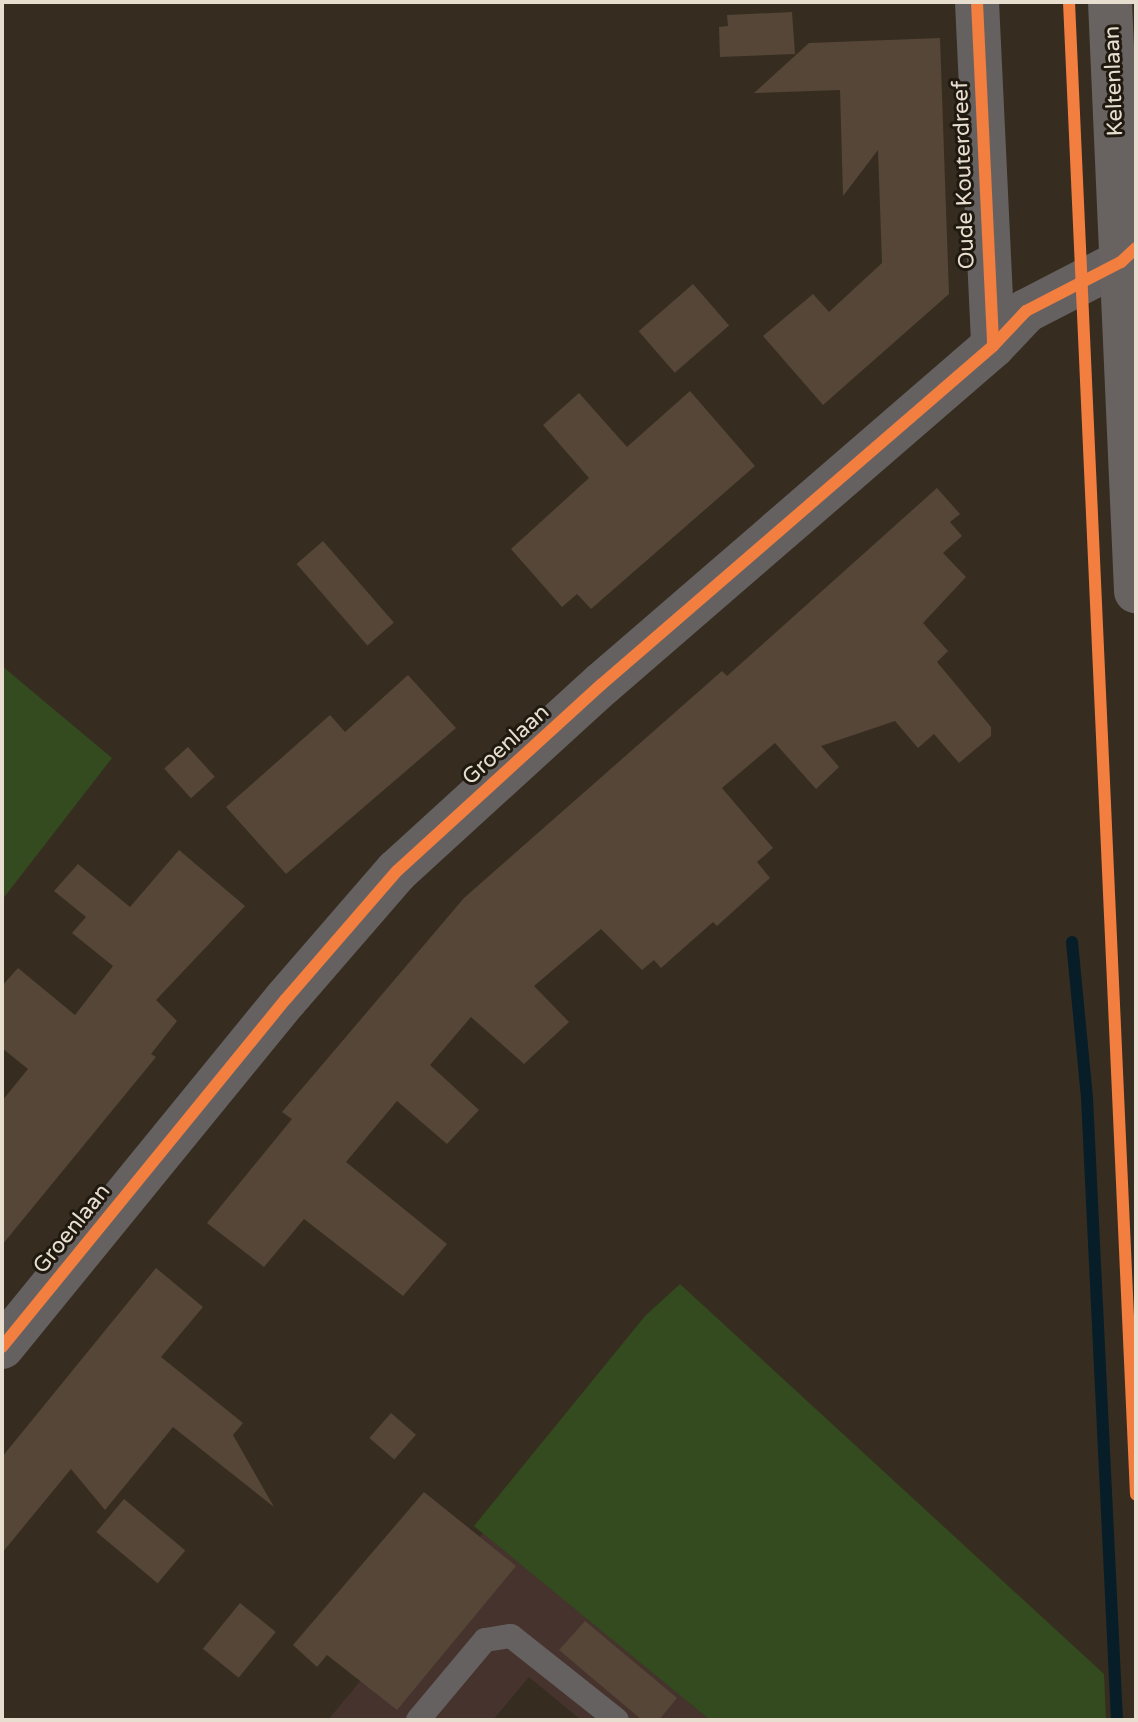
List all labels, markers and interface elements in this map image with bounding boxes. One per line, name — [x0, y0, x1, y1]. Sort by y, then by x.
street label: Keltenlaan — [1099, 25, 1129, 137]
street label: Oude Kouterdreef — [948, 80, 980, 270]
street label: Groenlaan — [457, 699, 555, 791]
street label: Groenlaan — [28, 1179, 116, 1279]

